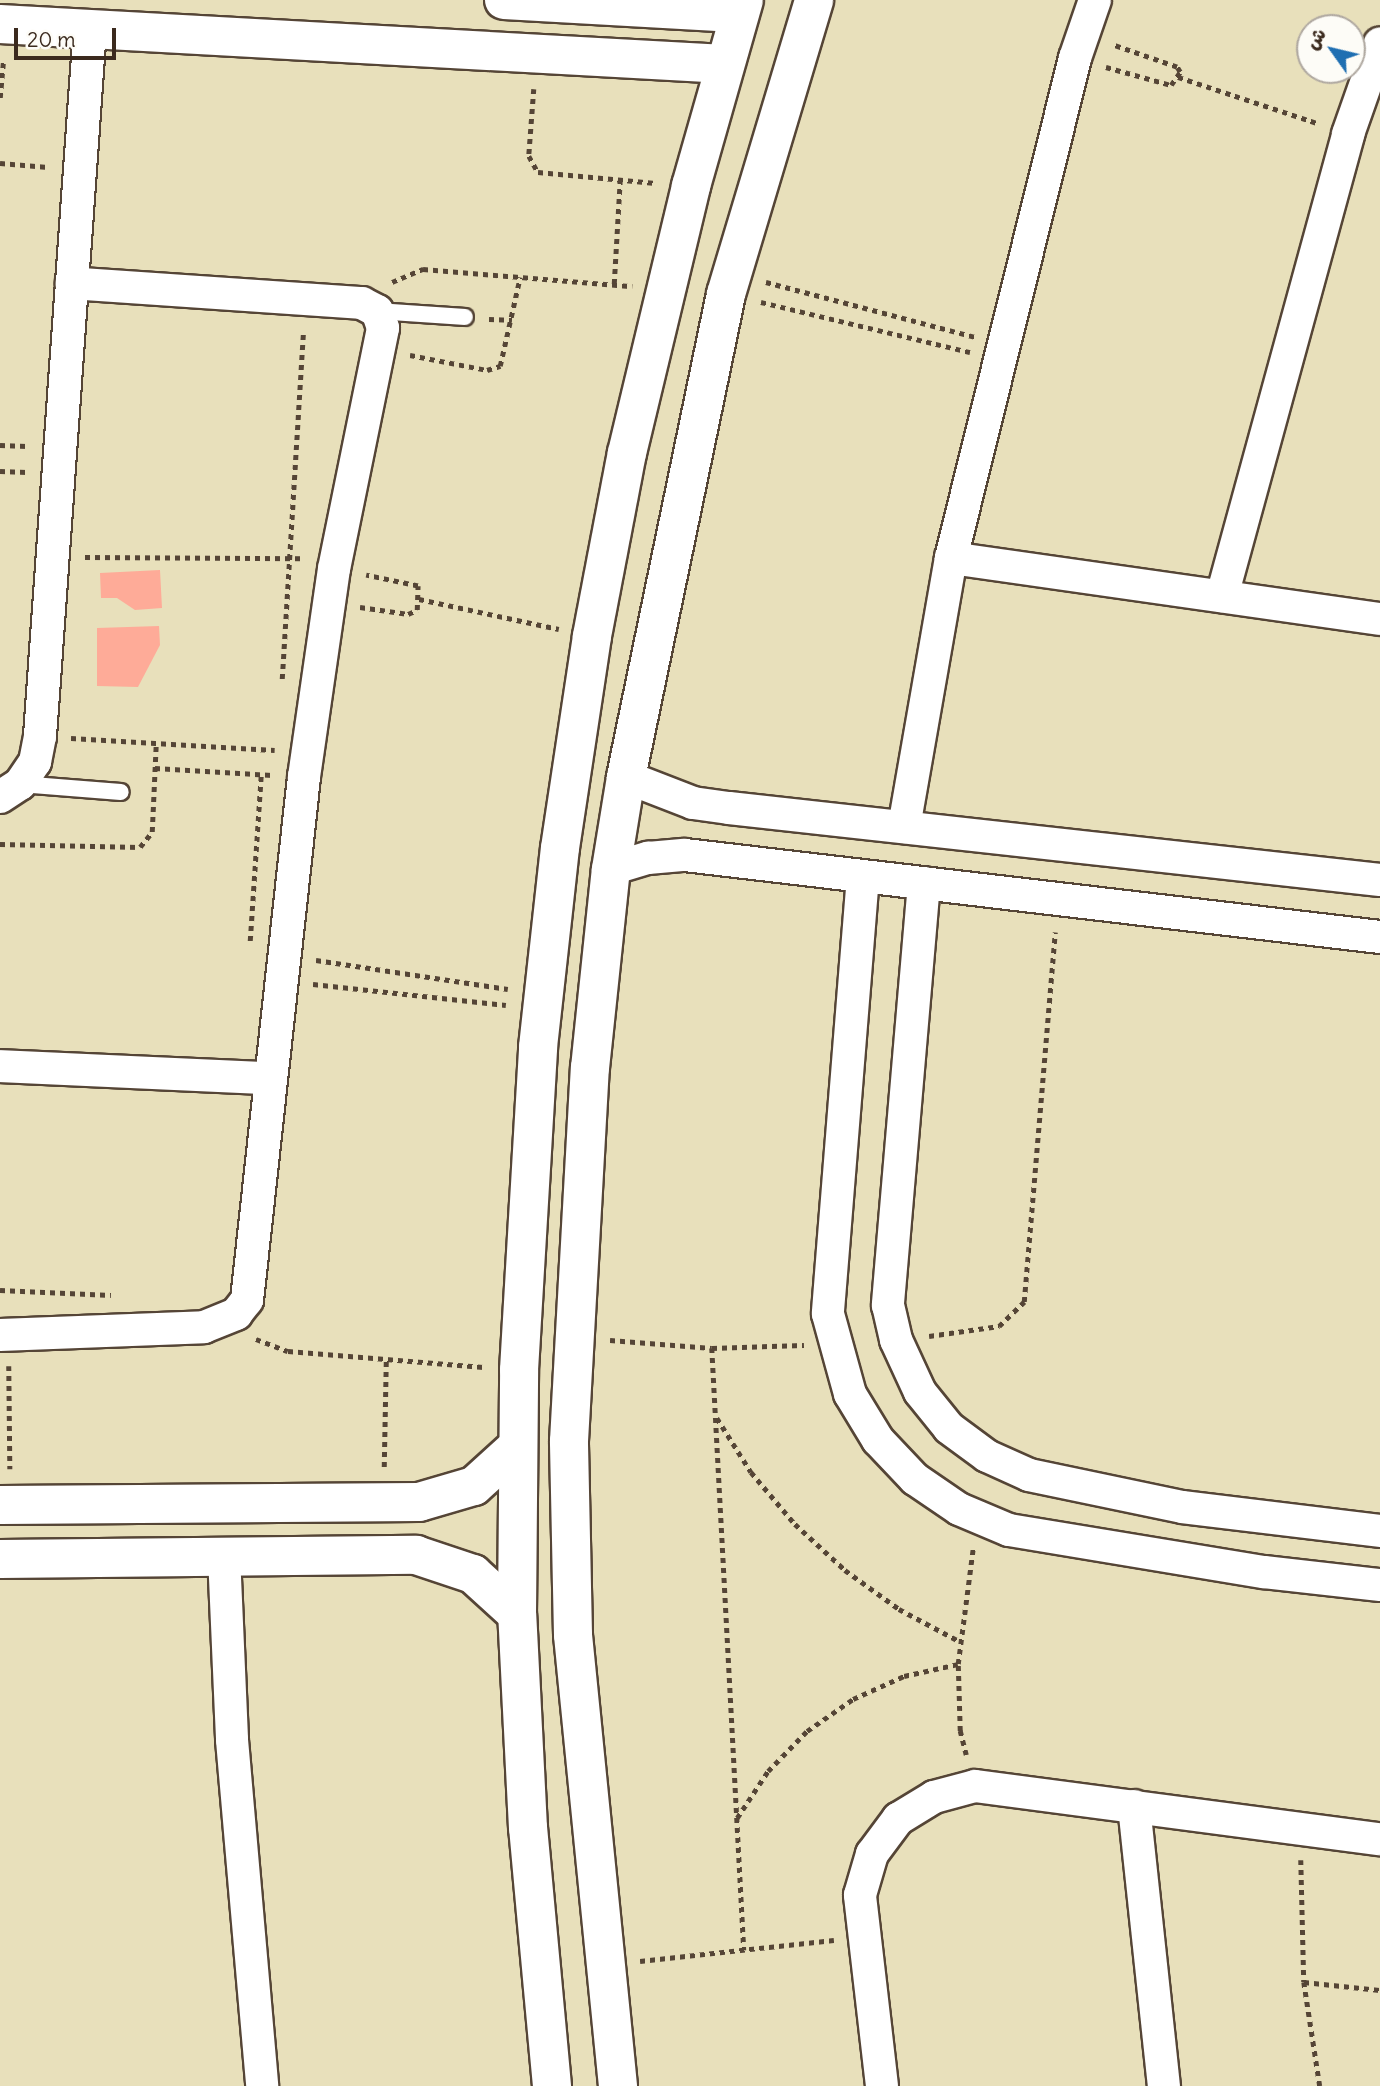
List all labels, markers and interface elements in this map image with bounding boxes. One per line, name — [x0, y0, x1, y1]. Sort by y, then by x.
scale bar — [18, 14, 119, 58]
north arrow — [1296, 14, 1366, 84]
text: ش — [1299, 23, 1331, 54]
text: 20 m — [27, 26, 76, 53]

